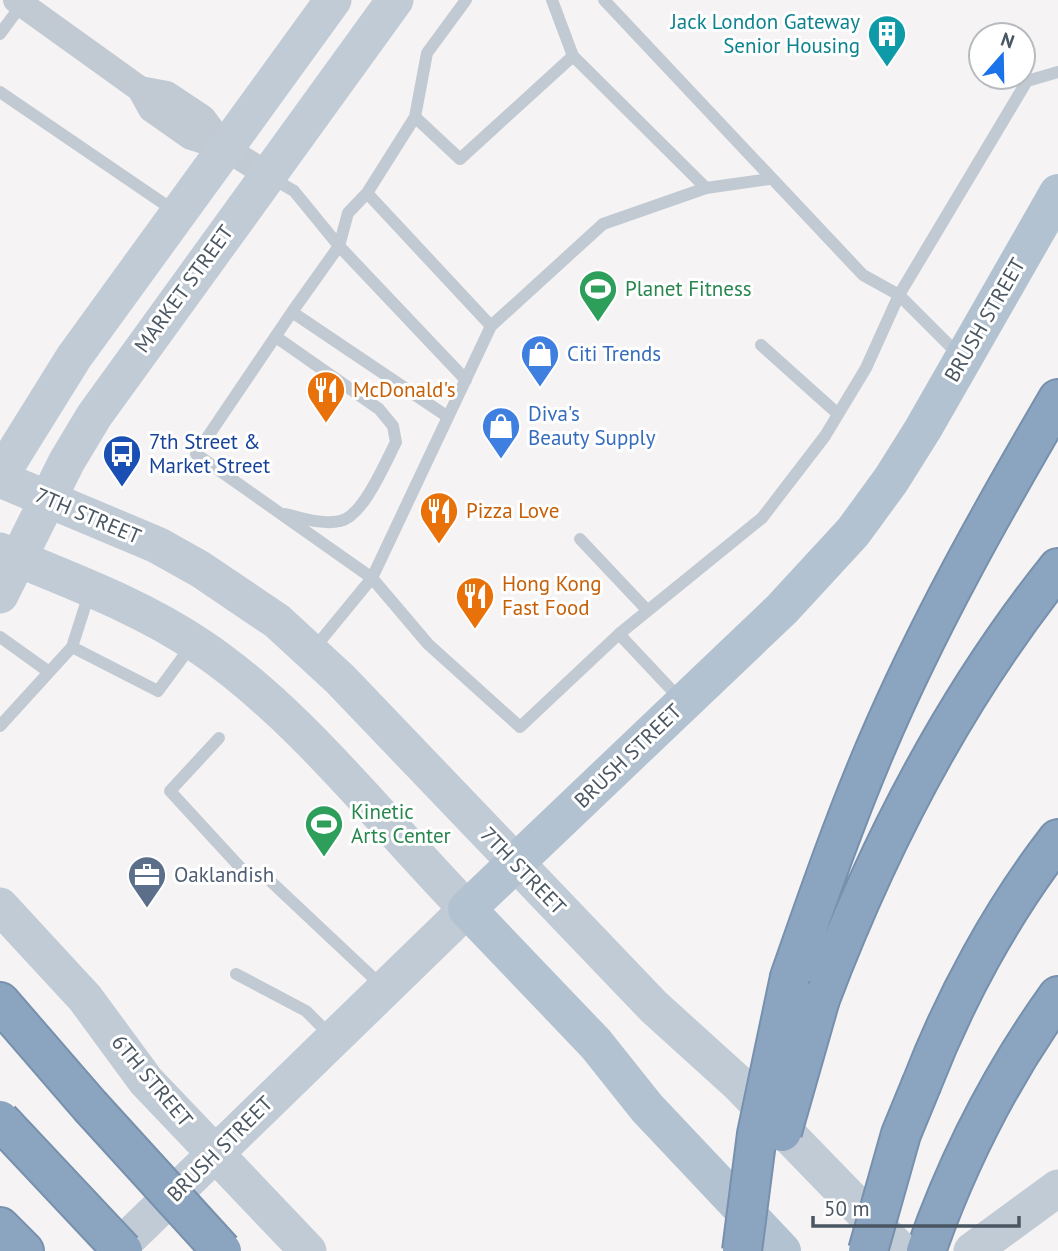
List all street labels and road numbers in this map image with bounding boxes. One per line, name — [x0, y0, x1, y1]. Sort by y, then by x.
street label: MARKET STREET — [128, 219, 239, 358]
street label: BRUSH STREET — [938, 253, 1031, 387]
street label: 7TH STREET — [31, 481, 145, 550]
street label: BRUSH STREET — [568, 697, 687, 814]
street label: 7TH STREET — [475, 821, 572, 921]
street label: 6TH STREET — [106, 1029, 199, 1133]
street label: BRUSH STREET — [161, 1090, 279, 1207]

